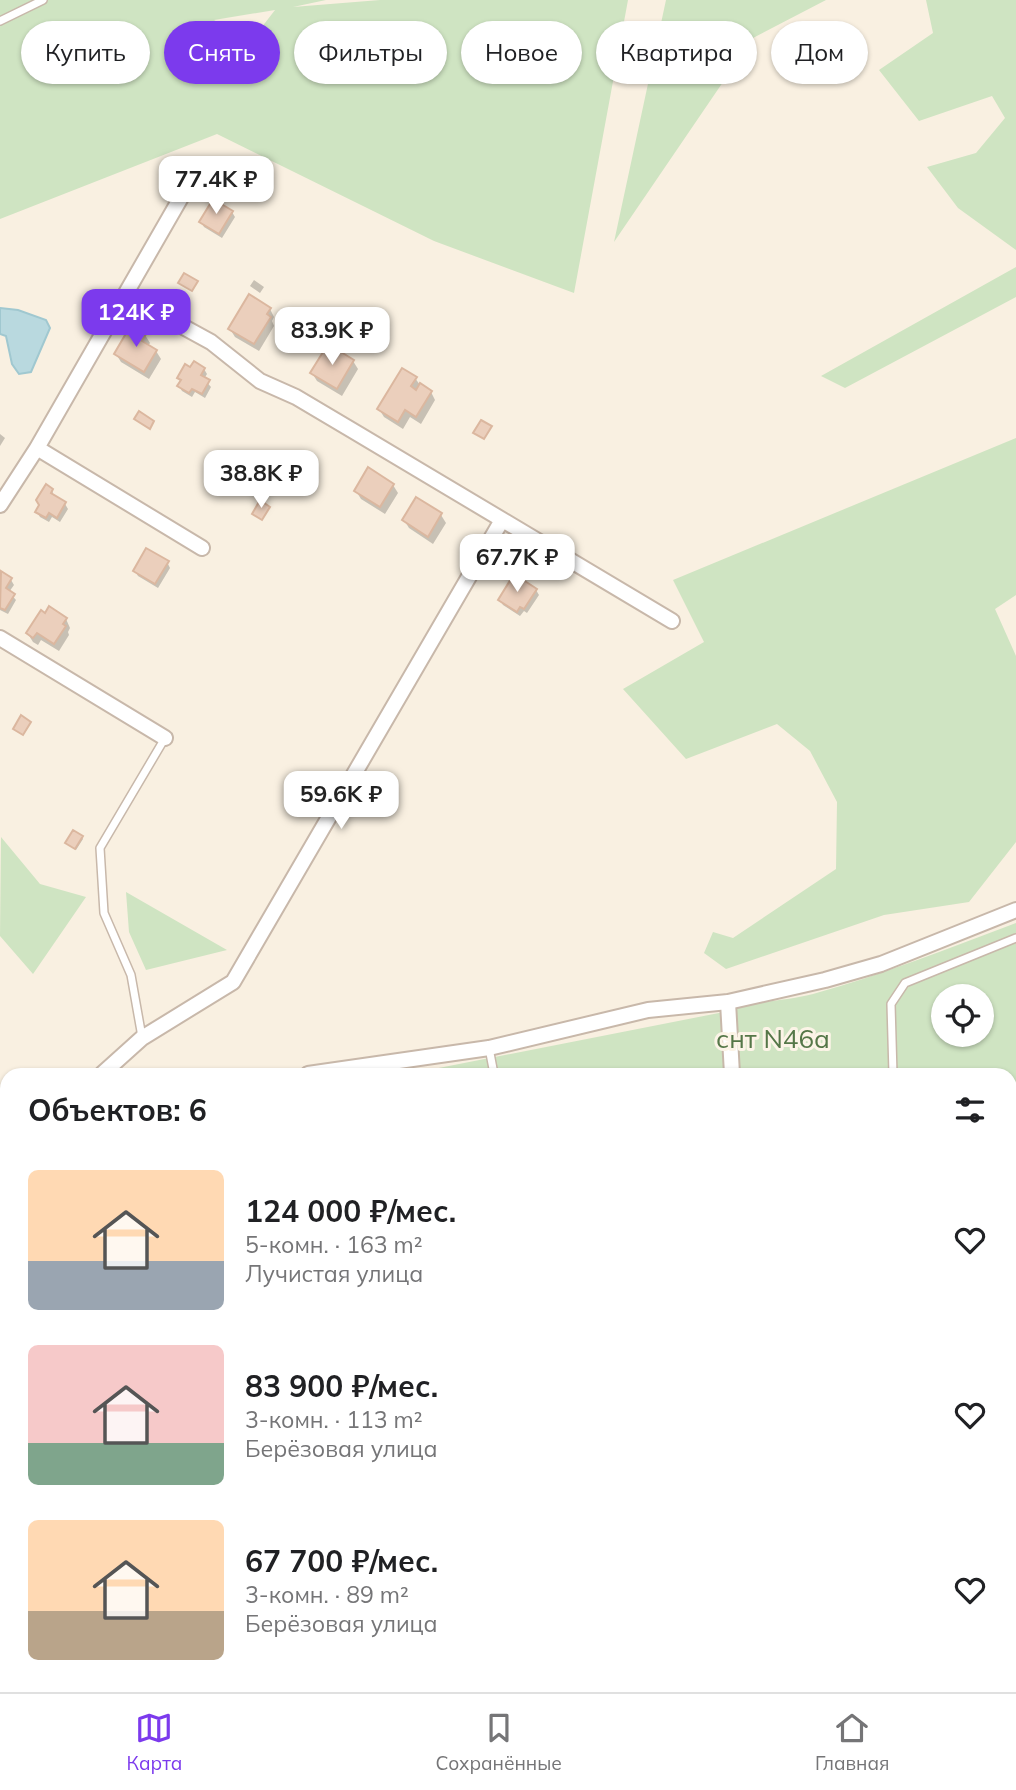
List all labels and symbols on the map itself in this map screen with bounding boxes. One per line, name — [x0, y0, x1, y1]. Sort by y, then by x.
pin: 77.4K ₽ — [151, 156, 281, 216]
pin: 124K ₽ — [79, 290, 193, 349]
pin: 83.9K ₽ — [267, 308, 397, 367]
pin: 38.8K ₽ — [196, 450, 326, 510]
pin: 67.7K ₽ — [452, 534, 582, 594]
pin: 59.6K ₽ — [276, 772, 406, 831]
park label: снт N46а — [716, 1022, 830, 1055]

